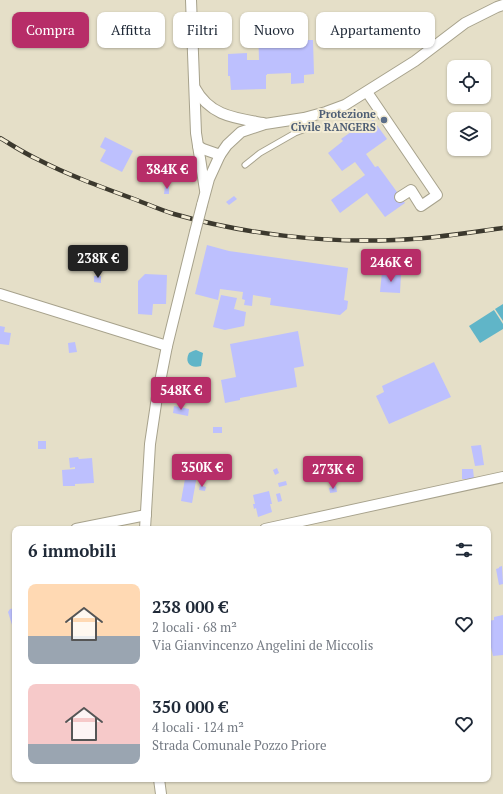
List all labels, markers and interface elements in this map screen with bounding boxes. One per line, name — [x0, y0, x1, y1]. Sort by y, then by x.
chip: Compra — [12, 12, 89, 48]
chip: Affitta — [97, 12, 165, 48]
chip: Filtri — [173, 12, 232, 48]
chip: Nuovo — [240, 12, 308, 48]
chip: Appartamento — [316, 12, 435, 48]
map controls — [447, 60, 491, 156]
button: locate — [447, 60, 491, 104]
place label: Protezione Civile RANGERS — [291, 107, 376, 134]
button: layers — [447, 112, 491, 156]
marker: Protezione Civile RANGERS — [379, 115, 389, 125]
pin: 384K € — [134, 156, 200, 190]
text: 384K € — [146, 160, 188, 178]
pin: 238K € — [65, 245, 131, 279]
text: 238K € — [77, 249, 119, 267]
pin: 246K € — [358, 249, 424, 283]
text: 246K € — [370, 253, 412, 271]
pin: 548K € — [148, 377, 214, 411]
text: 548K € — [160, 381, 202, 399]
pin: 350K € — [169, 454, 235, 488]
pin: 273K € — [300, 456, 366, 490]
text: 350K € — [181, 458, 223, 476]
text: 273K € — [312, 460, 354, 478]
text: 6 immobili — [28, 539, 116, 562]
icon: filters — [453, 539, 475, 561]
text: 238 000 € — [152, 595, 228, 618]
icon: home — [60, 600, 108, 648]
icon: heart — [453, 613, 475, 635]
text: 2 locali · 68 m² — [152, 618, 237, 636]
text: Via Gianvincenzo Angelini de Miccolis — [152, 636, 373, 654]
text: 350 000 € — [152, 695, 228, 718]
icon: home — [60, 700, 108, 748]
icon: heart — [453, 713, 475, 735]
text: 4 locali · 124 m² — [152, 718, 244, 736]
text: Strada Comunale Pozzo Priore — [152, 736, 326, 754]

